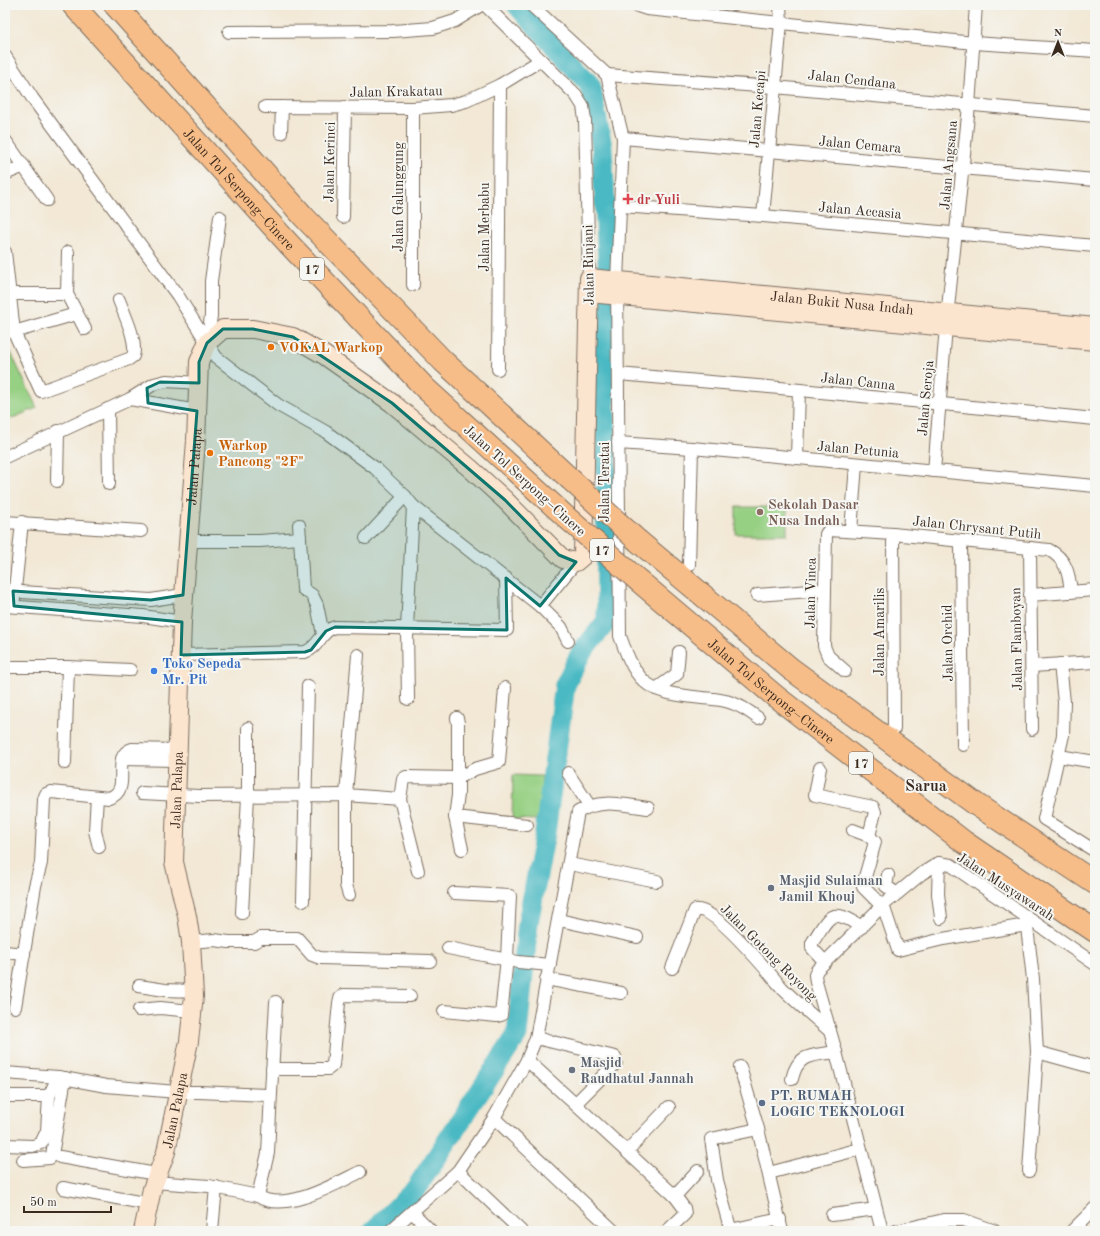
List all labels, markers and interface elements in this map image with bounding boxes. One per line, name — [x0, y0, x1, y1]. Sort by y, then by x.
north arrow — [1038, 22, 1078, 62]
text: N — [1054, 28, 1063, 39]
street label: Jalan Cendana — [807, 68, 897, 92]
street label: Jalan Kecapi — [748, 70, 768, 148]
street label: Jalan Krakatau — [349, 84, 443, 100]
street label: Jalan Angsana — [938, 120, 960, 210]
street label: Jalan Kerinci — [322, 121, 338, 202]
street label: Jalan Tol Serpong–Cinere — [180, 126, 297, 253]
street label: Jalan Cemara — [818, 134, 902, 156]
street label: Jalan Galunggung — [392, 141, 406, 252]
street label: Jalan Merbabu — [478, 182, 492, 272]
marker: dr Yuli — [622, 193, 634, 205]
place label: dr Yuli — [637, 193, 680, 207]
street label: Jalan Accasia — [818, 200, 902, 222]
street label: Jalan Rinjani — [581, 224, 597, 305]
road number: 17 — [300, 258, 324, 280]
street label: Jalan Bukit Nusa Indah — [770, 290, 914, 317]
place label: VOKAL Warkop — [279, 341, 383, 355]
marker: VOKAL Warkop — [266, 342, 276, 352]
street label: Jalan Seroja — [916, 360, 936, 436]
street label: Jalan Canna — [820, 371, 896, 393]
street label: Jalan Tol Serpong–Cinere — [461, 422, 588, 539]
street label: Jalan Palapa — [185, 428, 204, 506]
place label: Warkop Pancong "2F" — [218, 439, 304, 469]
street label: Jalan Petunia — [816, 439, 900, 461]
street label: Jalan Teratai — [598, 442, 612, 522]
marker: Warkop Pancong "2F" — [205, 448, 215, 458]
place label: Sekolah Dasar Nusa Indah — [768, 498, 859, 528]
marker: Sekolah Dasar Nusa Indah — [755, 507, 765, 517]
street label: Jalan Chrysant Putih — [912, 514, 1042, 542]
road number: 17 — [590, 539, 614, 561]
street label: Jalan Vinca — [803, 557, 819, 629]
street label: Jalan Flamboyan — [1009, 587, 1025, 691]
street label: Jalan Amarilis — [873, 588, 887, 676]
street label: Jalan Orchid — [940, 604, 956, 682]
street label: Jalan Tol Serpong–Cinere — [705, 636, 837, 747]
place label: Toko Sepeda Mr. Pit — [162, 657, 241, 687]
marker: Toko Sepeda Mr. Pit — [149, 666, 159, 676]
street label: Jalan Palapa — [169, 751, 186, 829]
road number: 17 — [849, 752, 873, 774]
district label: Sarua — [905, 779, 947, 795]
street label: Jalan Musyawarah — [954, 850, 1057, 924]
place label: Masjid Sulaiman Jamil Khouj — [779, 874, 883, 904]
marker: Masjid Sulaiman Jamil Khouj — [766, 883, 776, 893]
street label: Jalan Gotong Royong — [717, 902, 820, 1004]
place label: Masjid Raudhatul Jannah — [580, 1056, 694, 1086]
marker: Masjid Raudhatul Jannah — [567, 1065, 577, 1075]
street label: Jalan Palapa — [161, 1071, 190, 1150]
place label: PT. RUMAH LOGIC TEKNOLOGI — [770, 1089, 905, 1119]
marker: PT. RUMAH LOGIC TEKNOLOGI — [757, 1098, 767, 1108]
scale bar — [24, 1188, 111, 1214]
text: 50 m — [30, 1196, 57, 1209]

